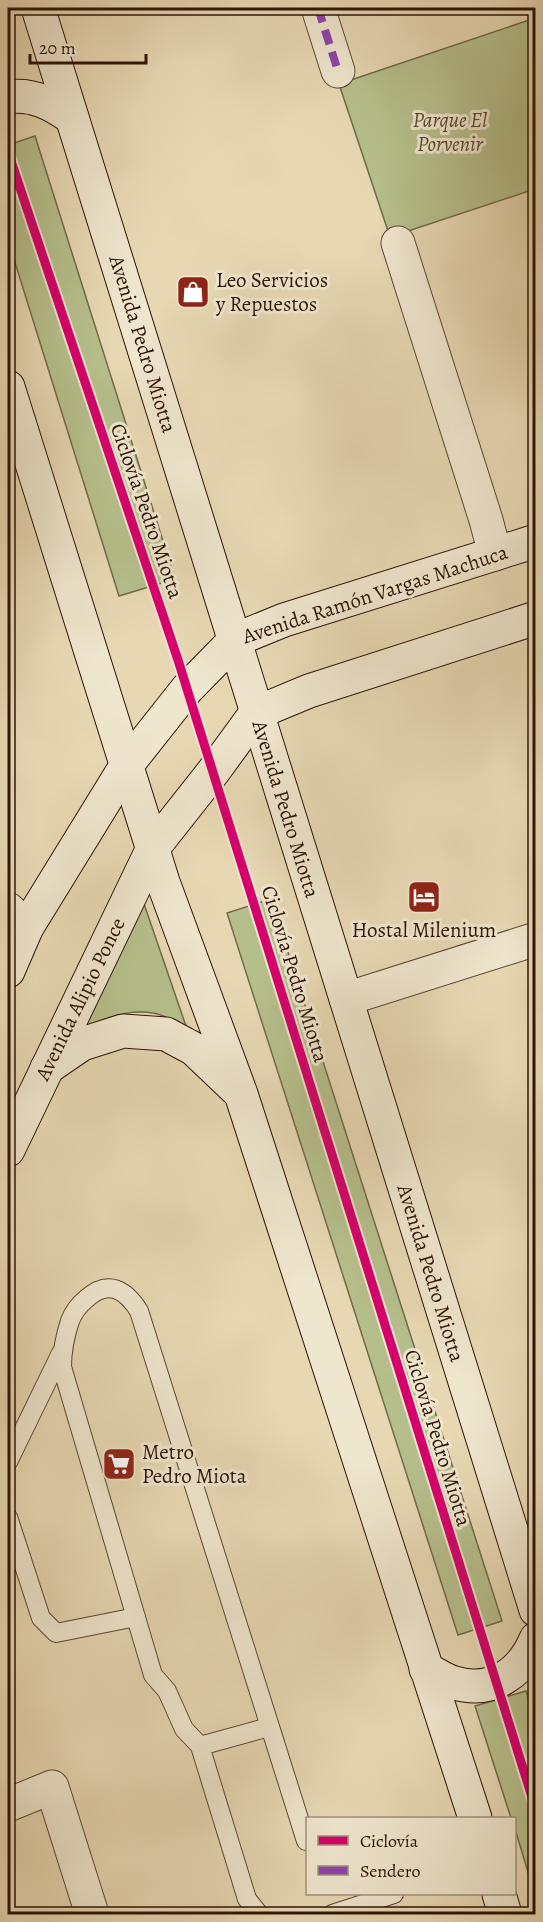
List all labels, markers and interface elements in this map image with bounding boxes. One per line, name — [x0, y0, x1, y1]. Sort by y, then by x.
scale bar — [30, 27, 146, 65]
text: 20 m — [39, 36, 76, 60]
park label: Parque El Porvenir — [413, 106, 488, 158]
street label: Avenida Pedro Miotta — [102, 251, 183, 436]
place label: Leo Servicios y Repuestos — [215, 266, 328, 318]
shop icon: Leo Servicios y Repuestos — [175, 274, 211, 310]
street label: Ciclovía Pedro Miotta — [104, 420, 190, 602]
street label: Avenida Ramón Vargas Machuca — [238, 538, 512, 651]
street label: Avenida Pedro Miotta — [245, 716, 326, 901]
hotel icon: Hostal Milenium — [406, 879, 442, 915]
street label: Ciclovía Pedro Miotta — [255, 882, 335, 1066]
street label: Avenida Alipio Ponce — [28, 913, 132, 1086]
place label: Hostal Milenium — [352, 916, 496, 944]
street label: Avenida Pedro Miotta — [390, 1180, 471, 1365]
street label: Ciclovía Pedro Miotta — [398, 1346, 478, 1530]
place label: Metro Pedro Miota — [142, 1438, 247, 1490]
supermarket icon: Metro Pedro Miota — [101, 1446, 137, 1482]
legend — [306, 1817, 516, 1895]
text: Ciclovía — [360, 1829, 419, 1853]
text: Sendero — [360, 1859, 421, 1883]

